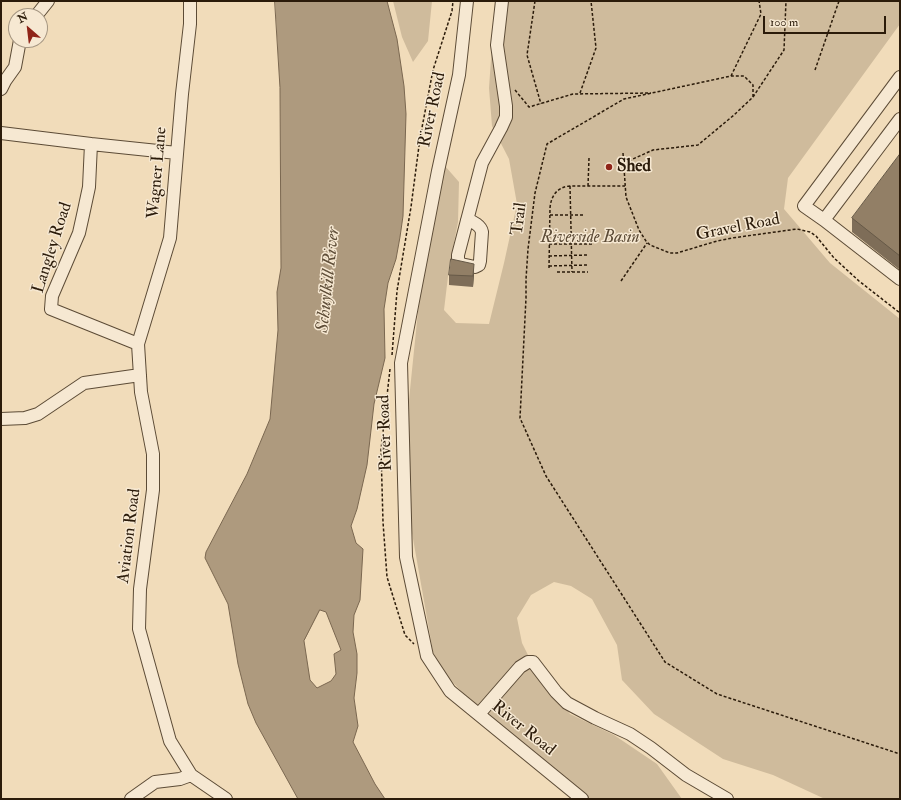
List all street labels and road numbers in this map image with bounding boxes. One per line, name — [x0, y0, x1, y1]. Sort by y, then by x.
street label: River Road — [415, 71, 451, 149]
street label: Wagner Lane — [144, 126, 172, 220]
street label: Langley Road — [29, 200, 77, 296]
street label: Trail — [508, 201, 532, 237]
street label: Gravel Road — [694, 210, 782, 246]
street label: River Road — [374, 394, 398, 472]
street label: Aviation Road — [114, 487, 146, 585]
street label: River Road — [487, 697, 559, 761]

